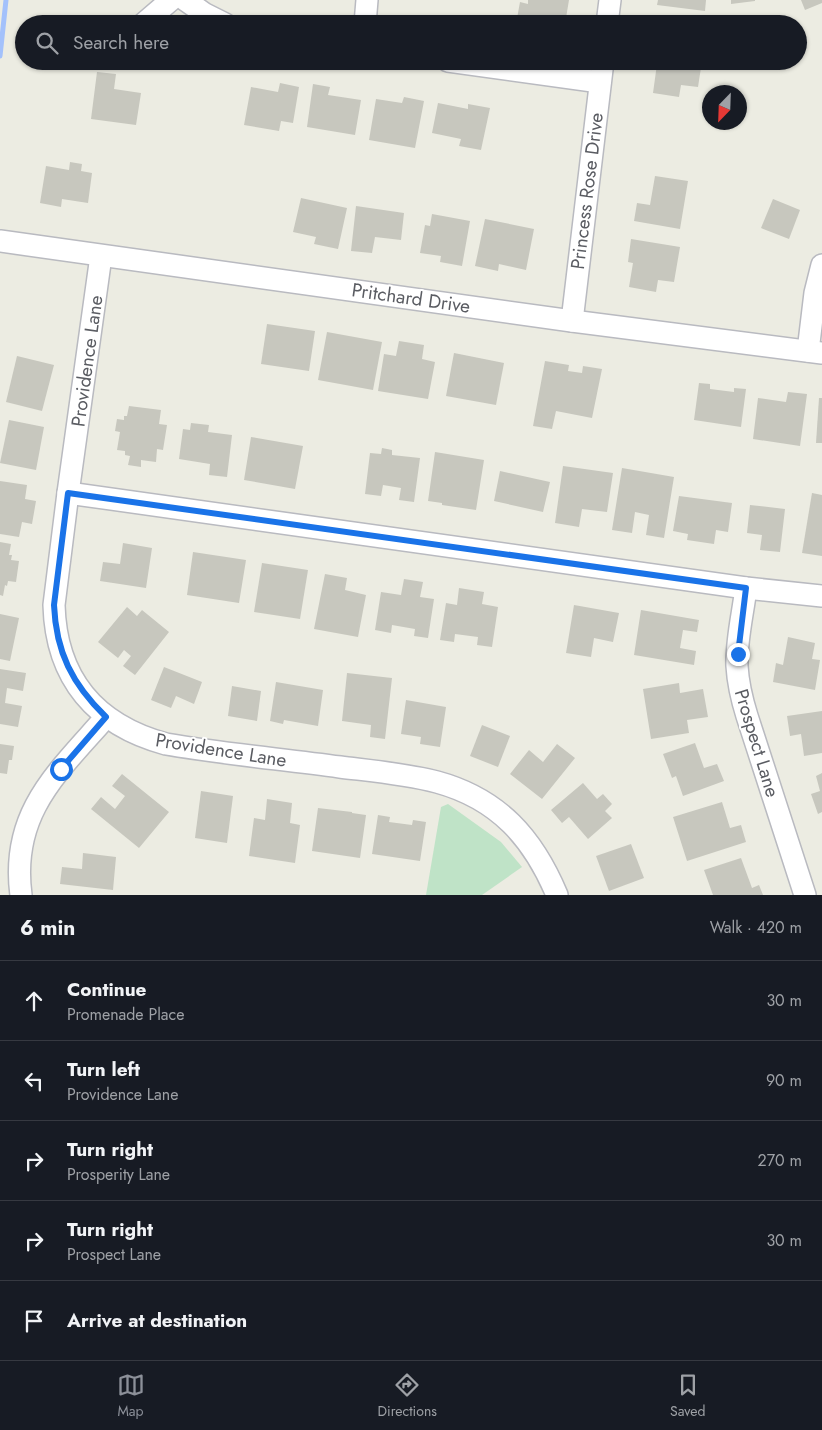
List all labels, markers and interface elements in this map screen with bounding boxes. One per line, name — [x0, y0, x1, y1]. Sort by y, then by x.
search box — [15, 15, 807, 70]
icon: search — [33, 29, 61, 57]
text: Search here — [73, 29, 169, 56]
north arrow — [702, 85, 747, 130]
street label: Princess Rose Drive — [564, 111, 610, 271]
street label: Pritchard Drive — [350, 276, 472, 320]
street label: Providence Lane — [64, 293, 110, 428]
route end — [727, 643, 750, 666]
street label: Prospect Lane — [728, 686, 786, 801]
street label: Providence Lane — [154, 726, 289, 774]
route start — [50, 758, 73, 781]
text: 6 min — [20, 913, 75, 943]
text: Walk · 420 m — [710, 916, 802, 939]
text: Continue — [67, 976, 146, 1003]
icon: ahead — [20, 987, 48, 1015]
text: 30 m — [766, 989, 802, 1012]
text: Promenade Place — [67, 1003, 184, 1026]
text: Turn left — [67, 1056, 140, 1083]
icon: left — [20, 1067, 48, 1095]
text: 90 m — [766, 1069, 802, 1092]
text: Providence Lane — [67, 1083, 178, 1106]
text: Turn right — [67, 1136, 153, 1163]
icon: right — [20, 1147, 48, 1175]
text: 270 m — [758, 1149, 802, 1172]
text: Prosperity Lane — [67, 1163, 170, 1186]
text: Turn right — [67, 1216, 153, 1243]
icon: right — [20, 1227, 48, 1255]
text: 30 m — [766, 1229, 802, 1252]
text: Prospect Lane — [67, 1243, 161, 1266]
icon: arrive — [20, 1307, 48, 1335]
text: Arrive at destination — [67, 1307, 247, 1334]
tab: Map — [117, 1371, 145, 1421]
tab: Directions — [378, 1371, 437, 1421]
tab: Saved — [670, 1371, 705, 1421]

